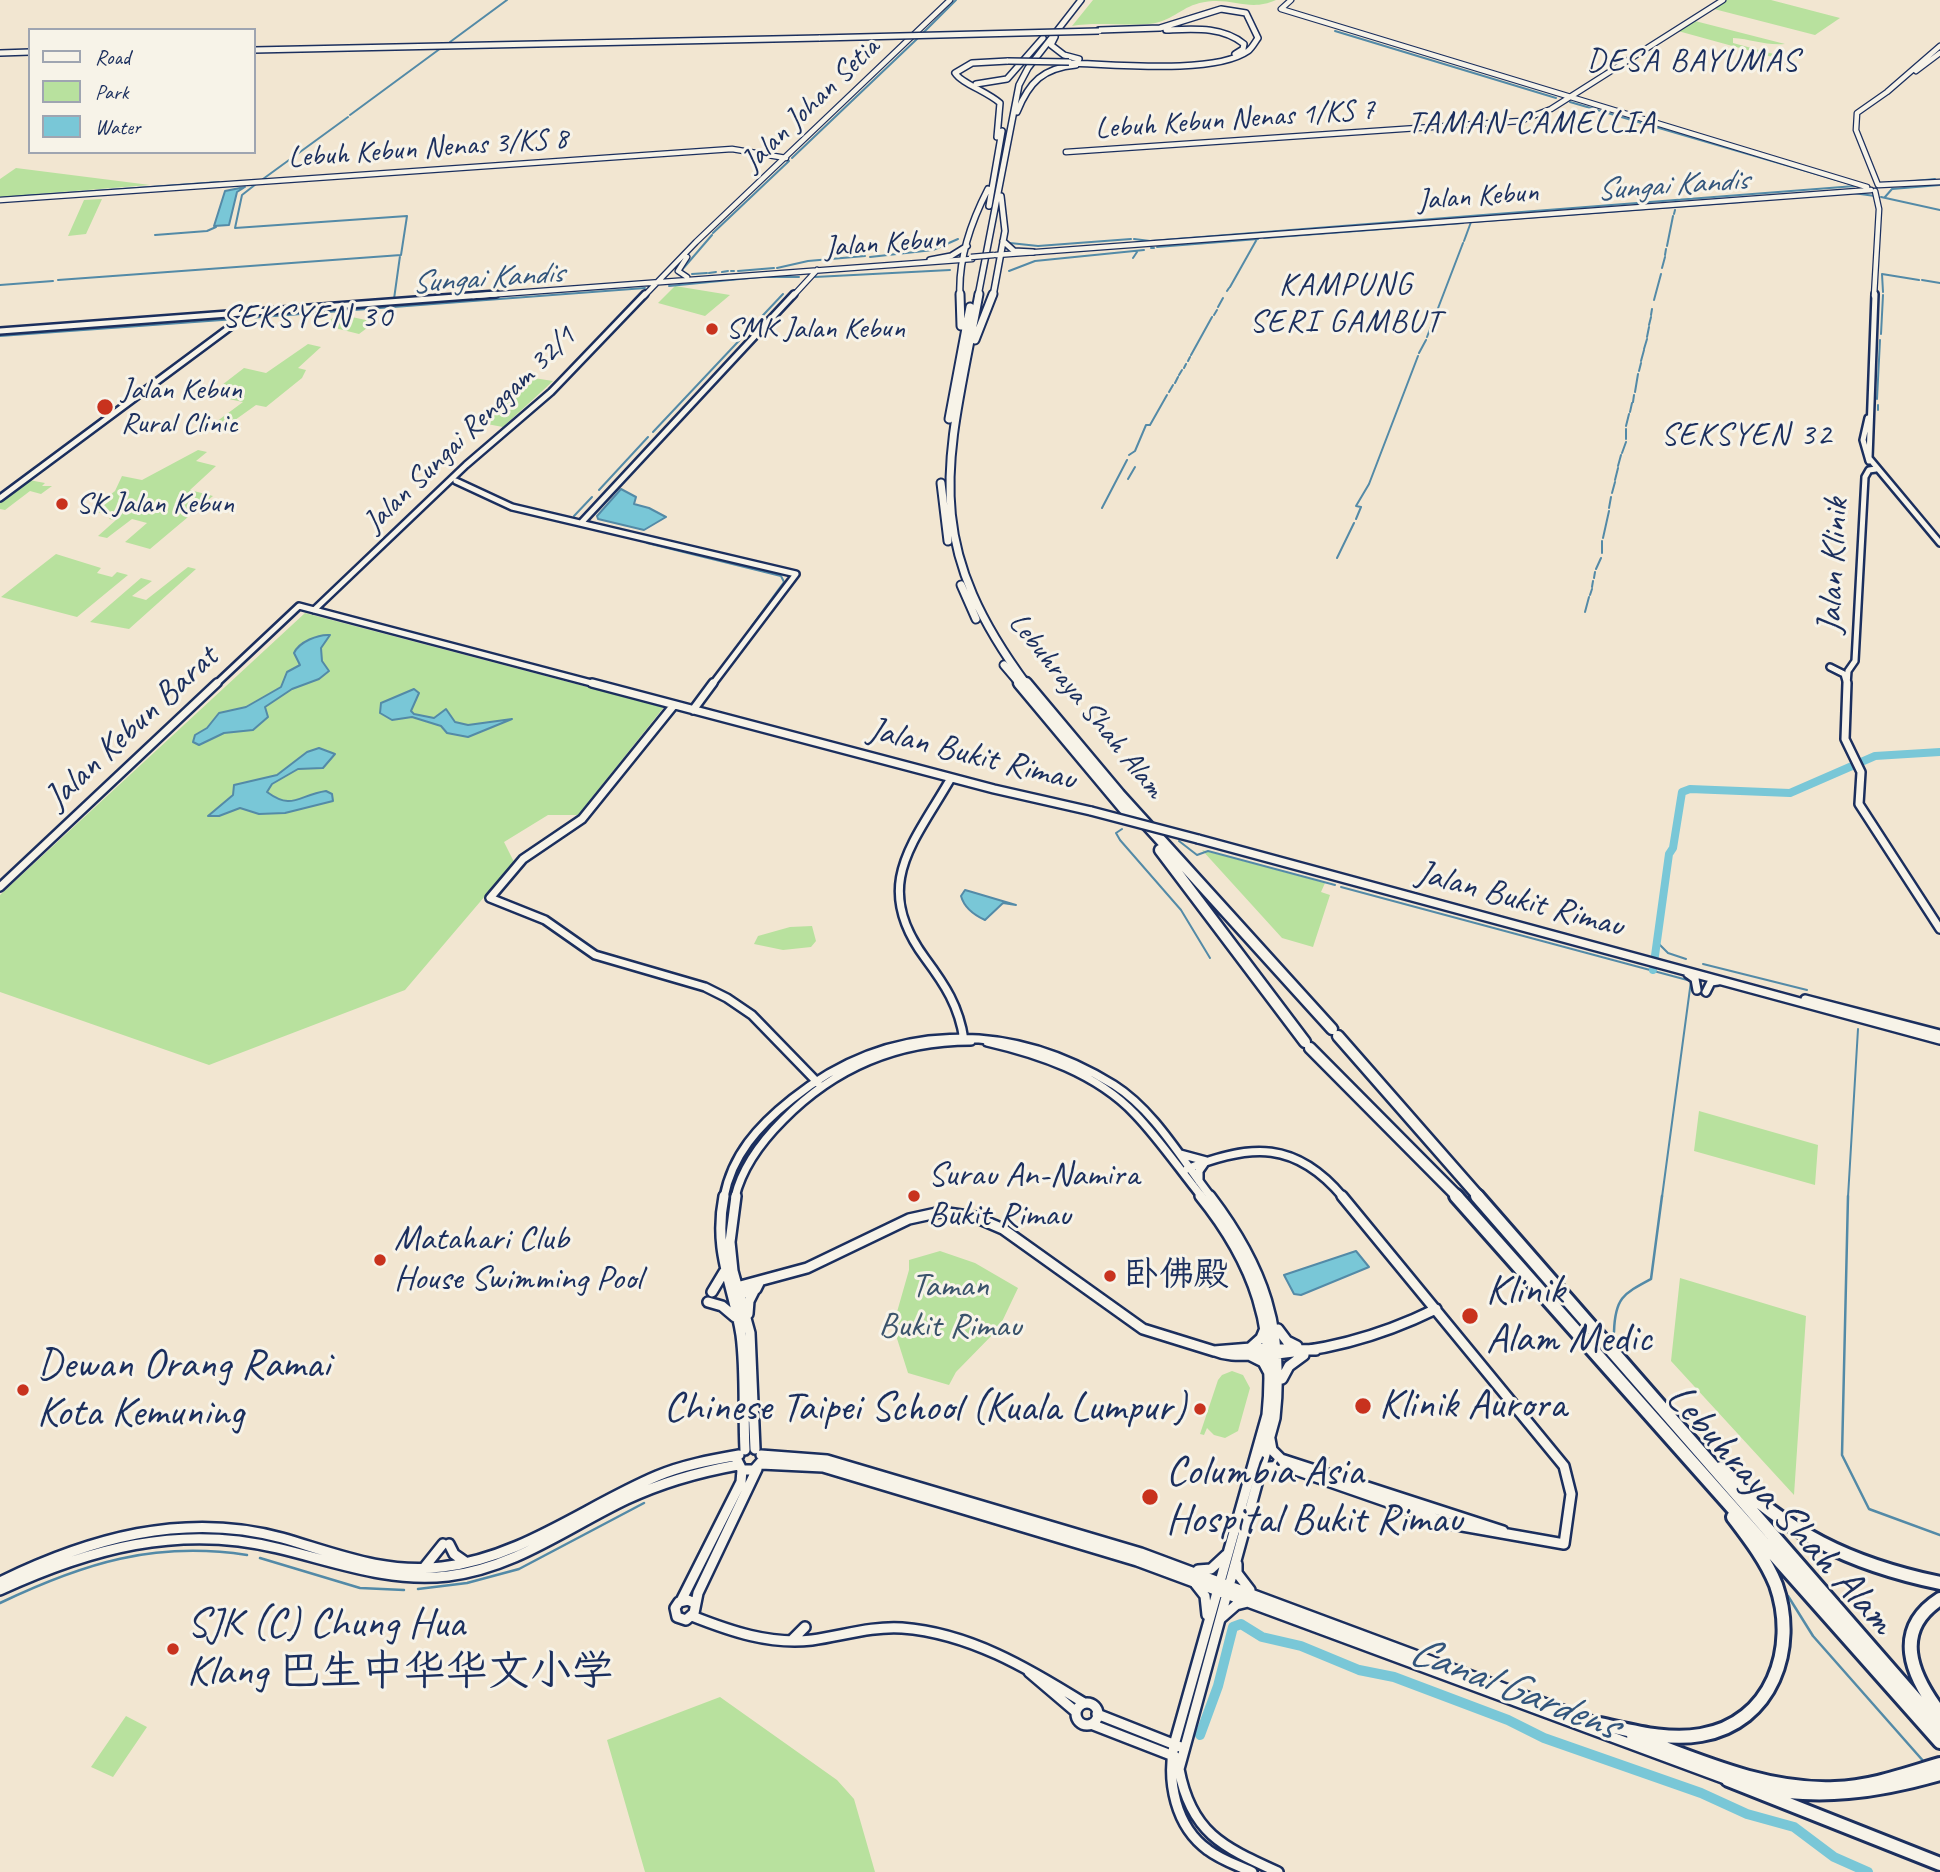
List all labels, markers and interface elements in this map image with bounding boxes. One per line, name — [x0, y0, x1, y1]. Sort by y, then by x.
legend — [28, 28, 256, 154]
street label: Jalan Johan Setia — [735, 30, 887, 180]
district label: DESA BAYUMAS — [1588, 43, 1798, 81]
text: Road — [95, 44, 130, 70]
text: Park — [95, 79, 128, 105]
street label: Lebuh Kebun Nenas 1/KS 7 — [1094, 92, 1376, 148]
district label: TAMAN CAMELLIA — [1410, 105, 1654, 143]
text: Water — [95, 114, 141, 140]
street label: Lebuh Kebun Nenas 3/KS 8 — [287, 121, 569, 177]
water label: Sungai Kandis — [1595, 162, 1749, 210]
street label: Jalan Kebun — [1416, 175, 1540, 219]
street label: Jalan Kebun — [823, 222, 947, 266]
water label: Sungai Kandis — [410, 255, 564, 303]
district label: KAMPUNG SERI GAMBUT — [1252, 267, 1440, 342]
district label: SEKSYEN 30 — [224, 299, 392, 337]
place label: SMK Jalan Kebun — [726, 311, 905, 347]
street label: Jalan Sungai Renggam 32/1 — [356, 320, 584, 540]
marker: SMK Jalan Kebun — [704, 321, 720, 337]
place label: Jalan Kebun Rural Clinic — [121, 372, 242, 442]
marker: Jalan Kebun Rural Clinic — [95, 397, 115, 417]
district label: SEKSYEN 32 — [1663, 417, 1831, 455]
place label: SK Jalan Kebun — [76, 486, 234, 522]
marker: SK Jalan Kebun — [54, 496, 70, 512]
street label: Jalan Klinik — [1809, 497, 1859, 635]
street label: Lebuhraya Shah Alam — [1000, 606, 1172, 806]
street label: Jalan Kebun Barat — [37, 637, 227, 819]
street label: Jalan Bukit Rimau — [864, 709, 1080, 801]
street label: Jalan Bukit Rimau — [1412, 852, 1628, 948]
place label: Surau An-Namira Bukit Rimau — [928, 1155, 1139, 1237]
marker: Surau An-Namira Bukit Rimau — [906, 1188, 922, 1204]
place label: Matahari Club House Swimming Pool — [394, 1219, 642, 1301]
marker: Matahari Club House Swimming Pool — [372, 1252, 388, 1268]
place label: 卧佛殿 — [1124, 1255, 1229, 1297]
park label: Taman Bukit Rimau — [879, 1266, 1021, 1348]
place label: Klinik Alam Medic — [1486, 1267, 1651, 1366]
marker: 卧佛殿 — [1102, 1268, 1118, 1284]
marker: Klinik Alam Medic — [1460, 1306, 1480, 1326]
place label: Dewan Orang Ramai Kota Kemuning — [37, 1341, 330, 1440]
street label: Lebuhraya Shah Alam — [1654, 1374, 1906, 1646]
place label: Klinik Aurora — [1379, 1381, 1566, 1431]
marker: Dewan Orang Ramai Kota Kemuning — [15, 1382, 31, 1398]
place label: Chinese Taipei School (Kuala Lumpur) — [664, 1384, 1186, 1434]
marker: Klinik Aurora — [1353, 1396, 1373, 1416]
marker: Chinese Taipei School (Kuala Lumpur) — [1192, 1401, 1208, 1417]
place label: Columbia Asia Hospital Bukit Rimau — [1166, 1448, 1462, 1546]
marker: Columbia Asia Hospital Bukit Rimau — [1140, 1487, 1160, 1507]
place label: SJK (C) Chung Hua Klang 巴生中华华文小学 — [187, 1600, 614, 1698]
water label: Canal Gardens — [1402, 1625, 1624, 1753]
marker: SJK (C) Chung Hua Klang 巴生中华华文小学 — [165, 1641, 181, 1657]

